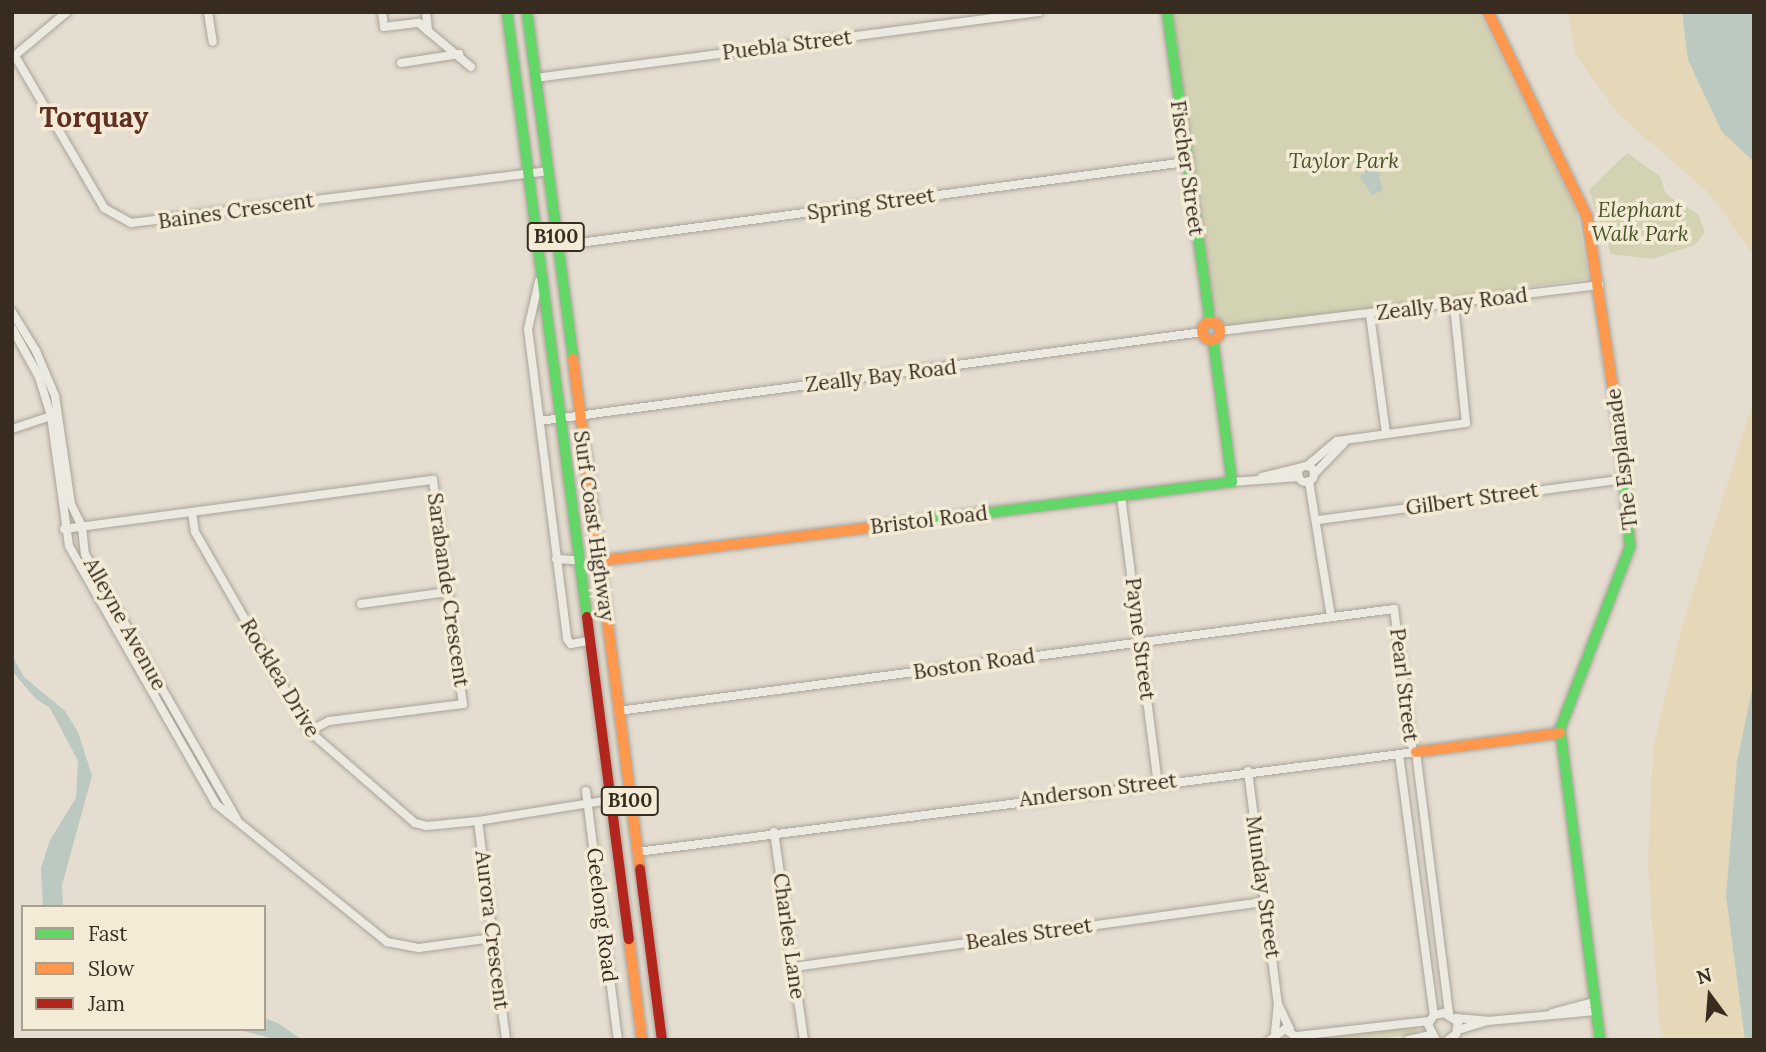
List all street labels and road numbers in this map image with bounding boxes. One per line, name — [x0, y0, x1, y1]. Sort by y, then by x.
street label: Puebla Street — [721, 25, 853, 65]
street label: Fischer Street — [1165, 99, 1209, 237]
street label: Spring Street — [806, 183, 936, 225]
street label: Baines Crescent — [156, 188, 316, 234]
road number: B100 — [526, 221, 586, 252]
street label: Zeally Bay Road — [1375, 282, 1529, 326]
street label: Zeally Bay Road — [804, 354, 958, 398]
street label: The Esplanade — [1601, 387, 1643, 531]
street label: Surf Coast Highway — [568, 429, 620, 623]
street label: Gilbert Street — [1404, 477, 1540, 521]
street label: Sarabande Crescent — [422, 491, 474, 689]
street label: Bristol Road — [869, 500, 989, 540]
street label: Alleyne Avenue — [78, 553, 172, 695]
street label: Payne Street — [1120, 576, 1160, 702]
street label: Rocklea Drive — [235, 614, 325, 742]
street label: Pearl Street — [1385, 627, 1423, 743]
street label: Boston Road — [912, 643, 1036, 685]
street label: Anderson Street — [1018, 768, 1178, 812]
road number: B100 — [600, 786, 660, 816]
street label: Munday Street — [1241, 814, 1285, 960]
street label: Geelong Road — [581, 846, 623, 984]
street label: Aurora Crescent — [470, 849, 514, 1011]
street label: Charles Lane — [768, 871, 810, 1001]
street label: Beales Street — [964, 913, 1094, 955]

